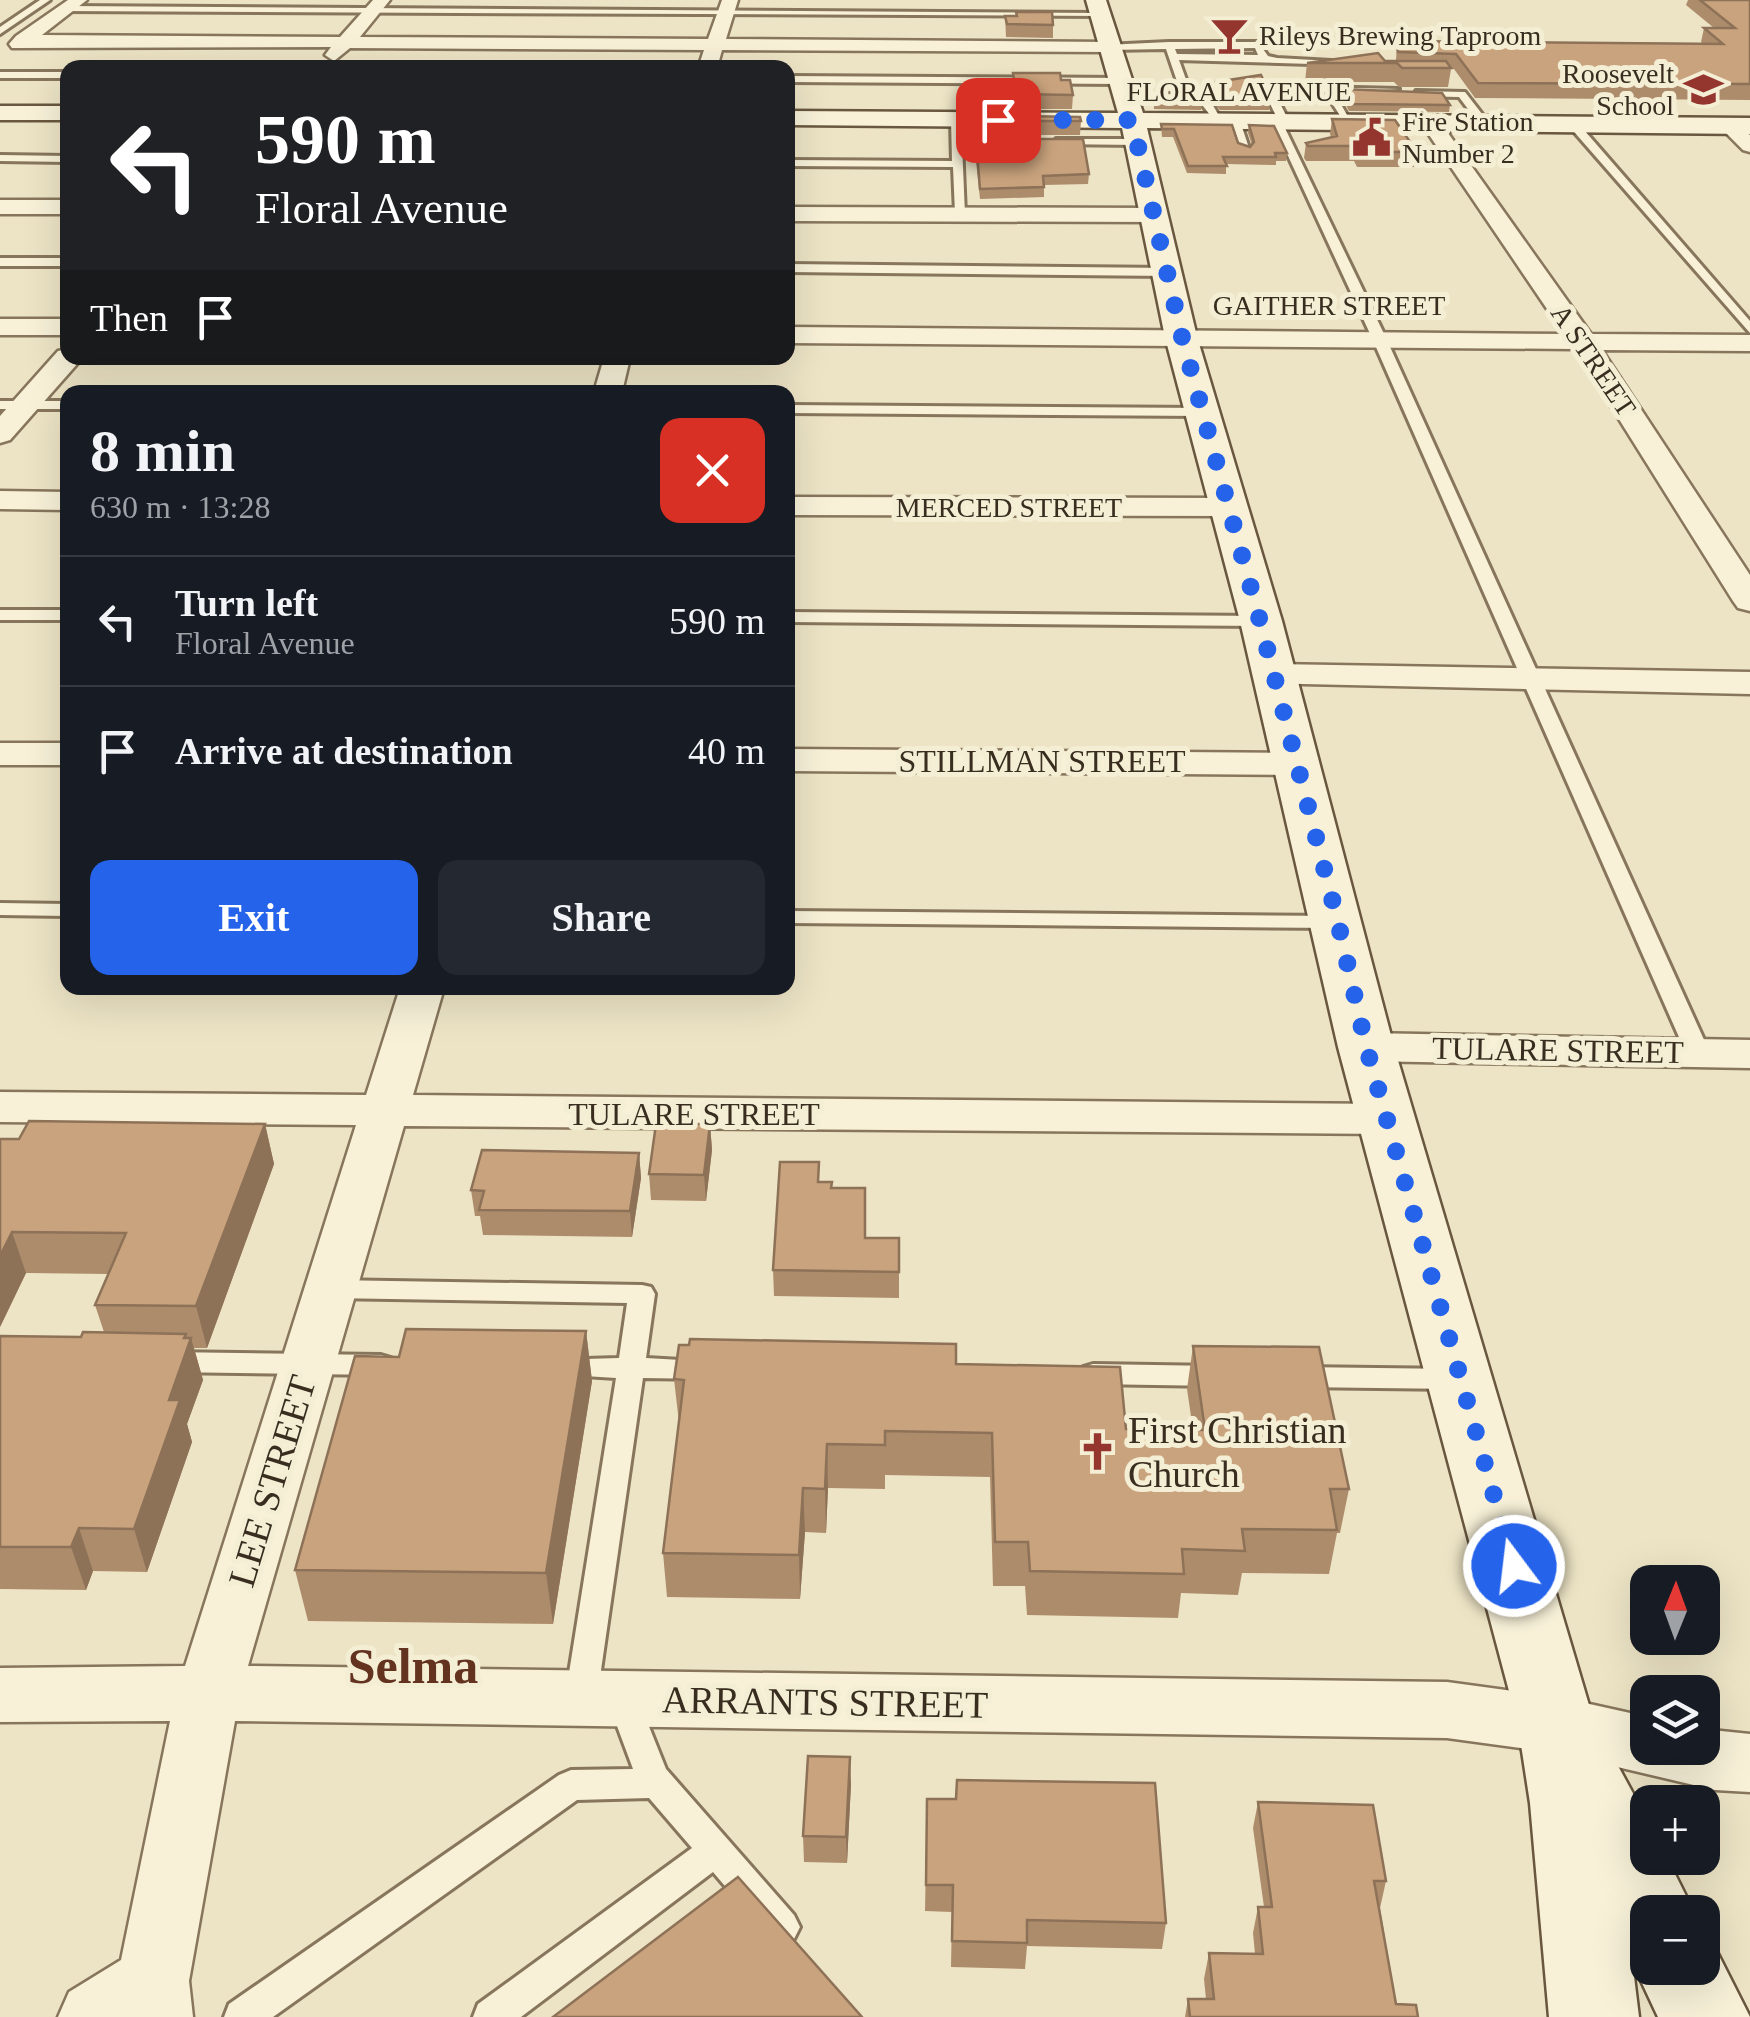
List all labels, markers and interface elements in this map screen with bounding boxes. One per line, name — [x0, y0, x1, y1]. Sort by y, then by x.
bar icon: Rileys Brewing Taproom — [1208, 14, 1250, 56]
place label: Rileys Brewing Taproom — [1259, 20, 1541, 51]
place label: Roosevelt School — [1562, 58, 1674, 121]
school or university icon: Roosevelt School — [1683, 68, 1725, 110]
street label: FLORAL AVENUE — [1127, 76, 1351, 107]
pin — [956, 78, 1041, 163]
icon: arrive — [971, 93, 1026, 148]
icon: left — [90, 100, 220, 230]
text: 590 m — [255, 101, 436, 178]
place label: Fire Station Number 2 — [1402, 106, 1533, 169]
public building icon: Fire Station Number 2 — [1351, 116, 1393, 158]
text: Floral Avenue — [255, 183, 508, 233]
icon: arrive — [188, 290, 243, 345]
street label: GAITHER STREET — [1213, 290, 1445, 321]
text: Then — [90, 297, 168, 339]
street label: A STREET — [1545, 298, 1642, 422]
text: 8 min — [90, 418, 235, 484]
button: close — [660, 418, 765, 523]
text: 630 m · 13:28 — [90, 489, 270, 525]
street label: MERCED STREET — [896, 492, 1122, 523]
text: Turn left — [175, 582, 318, 624]
icon: left — [90, 594, 145, 649]
text: 590 m — [669, 600, 765, 642]
text: Floral Avenue — [175, 625, 355, 661]
icon: arrive — [90, 724, 145, 779]
text: Arrive at destination — [175, 730, 513, 772]
text: 40 m — [688, 730, 765, 772]
street label: STILLMAN STREET — [898, 743, 1186, 779]
button: Exit — [90, 860, 418, 975]
button: Share — [438, 860, 765, 975]
street label: TULARE STREET — [1432, 1030, 1685, 1070]
street label: TULARE STREET — [568, 1096, 820, 1132]
street label: LEE STREET — [220, 1370, 324, 1592]
place label: First Christian Church — [1128, 1409, 1347, 1495]
church icon: First Christian Church — [1077, 1431, 1119, 1473]
position arrow — [1462, 1514, 1566, 1618]
north arrow — [1630, 1565, 1720, 1655]
map controls — [1630, 1565, 1720, 1985]
district label: Selma — [348, 1638, 478, 1694]
button: layers — [1630, 1675, 1720, 1765]
street label: ARRANTS STREET — [662, 1678, 988, 1726]
button: + — [1630, 1785, 1720, 1875]
button: − — [1630, 1895, 1720, 1985]

